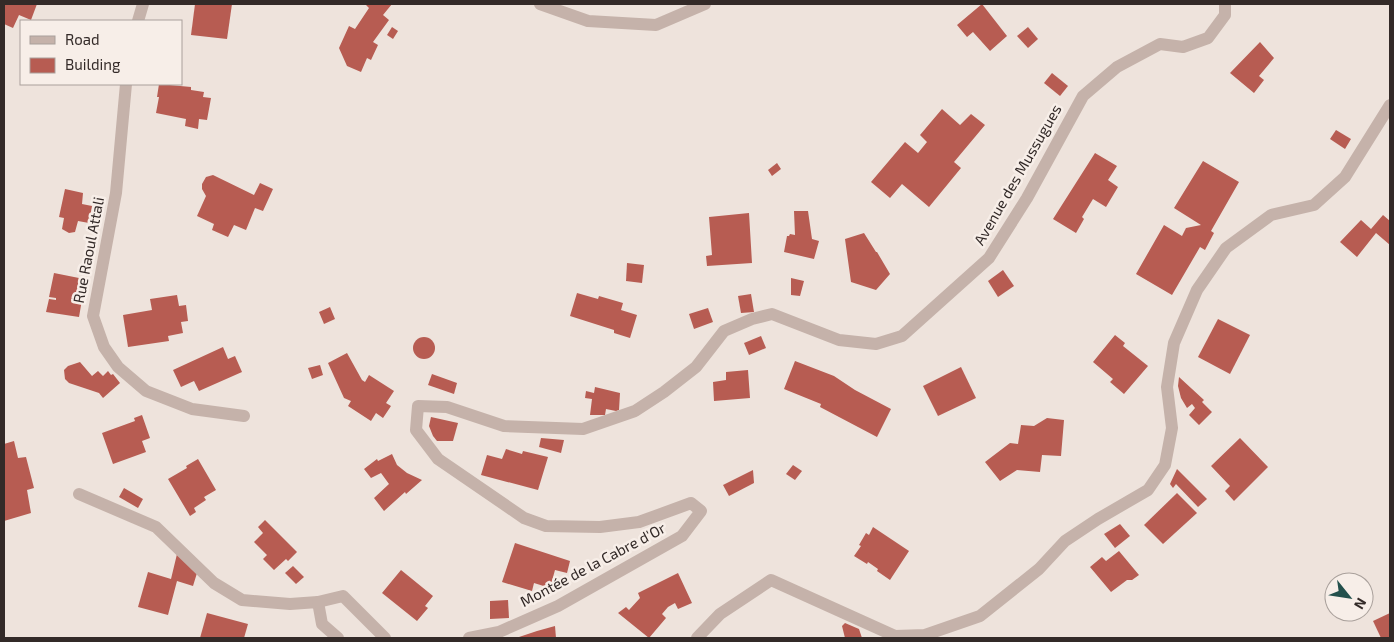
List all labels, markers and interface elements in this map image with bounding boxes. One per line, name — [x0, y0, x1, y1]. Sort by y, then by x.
legend — [20, 20, 182, 85]
text: Road — [65, 30, 100, 48]
text: Building — [65, 55, 121, 73]
street label: Avenue des Mussugues — [970, 101, 1065, 248]
street label: Rue Raoul Attali — [69, 195, 107, 304]
street label: Montée de la Cabre d'Or — [517, 518, 668, 610]
north arrow — [1324, 572, 1374, 622]
text: N — [1351, 595, 1371, 612]

